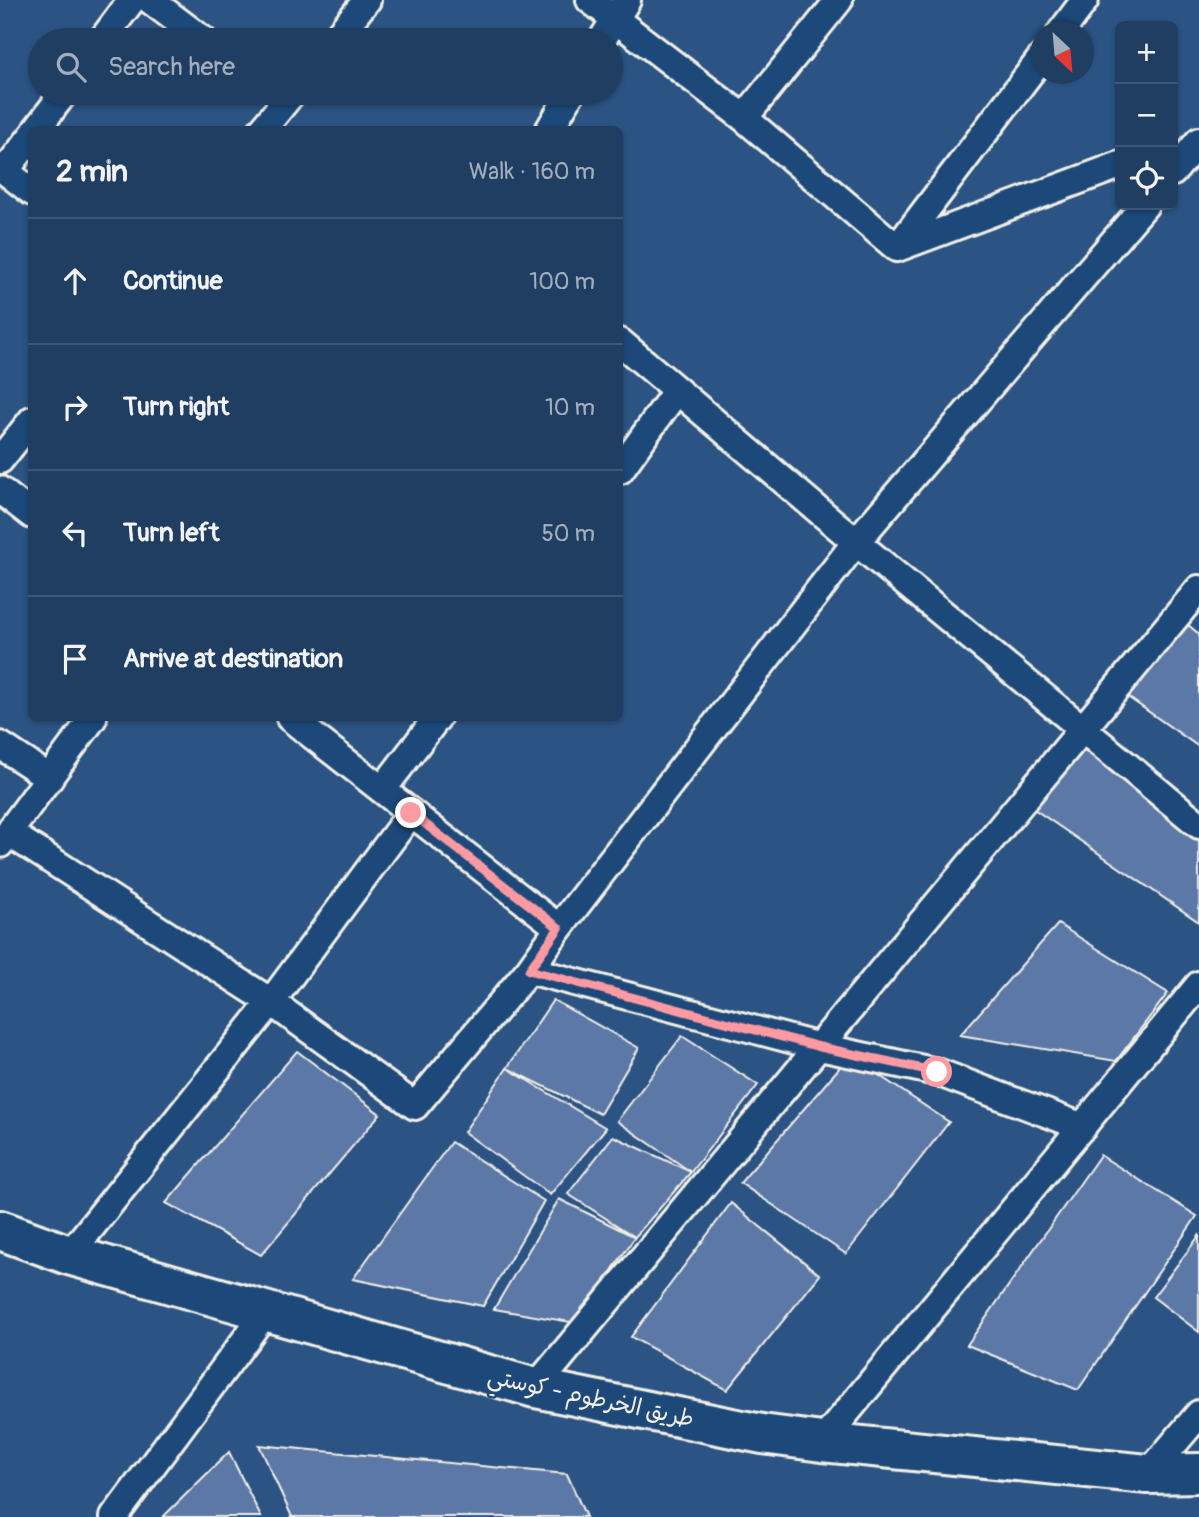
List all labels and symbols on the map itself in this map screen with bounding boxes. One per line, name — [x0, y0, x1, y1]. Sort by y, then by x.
north arrow — [1031, 21, 1094, 84]
route end — [395, 797, 426, 828]
route start — [921, 1056, 952, 1087]
street label: طريق الخرطوم - كوستي — [484, 1361, 697, 1439]

